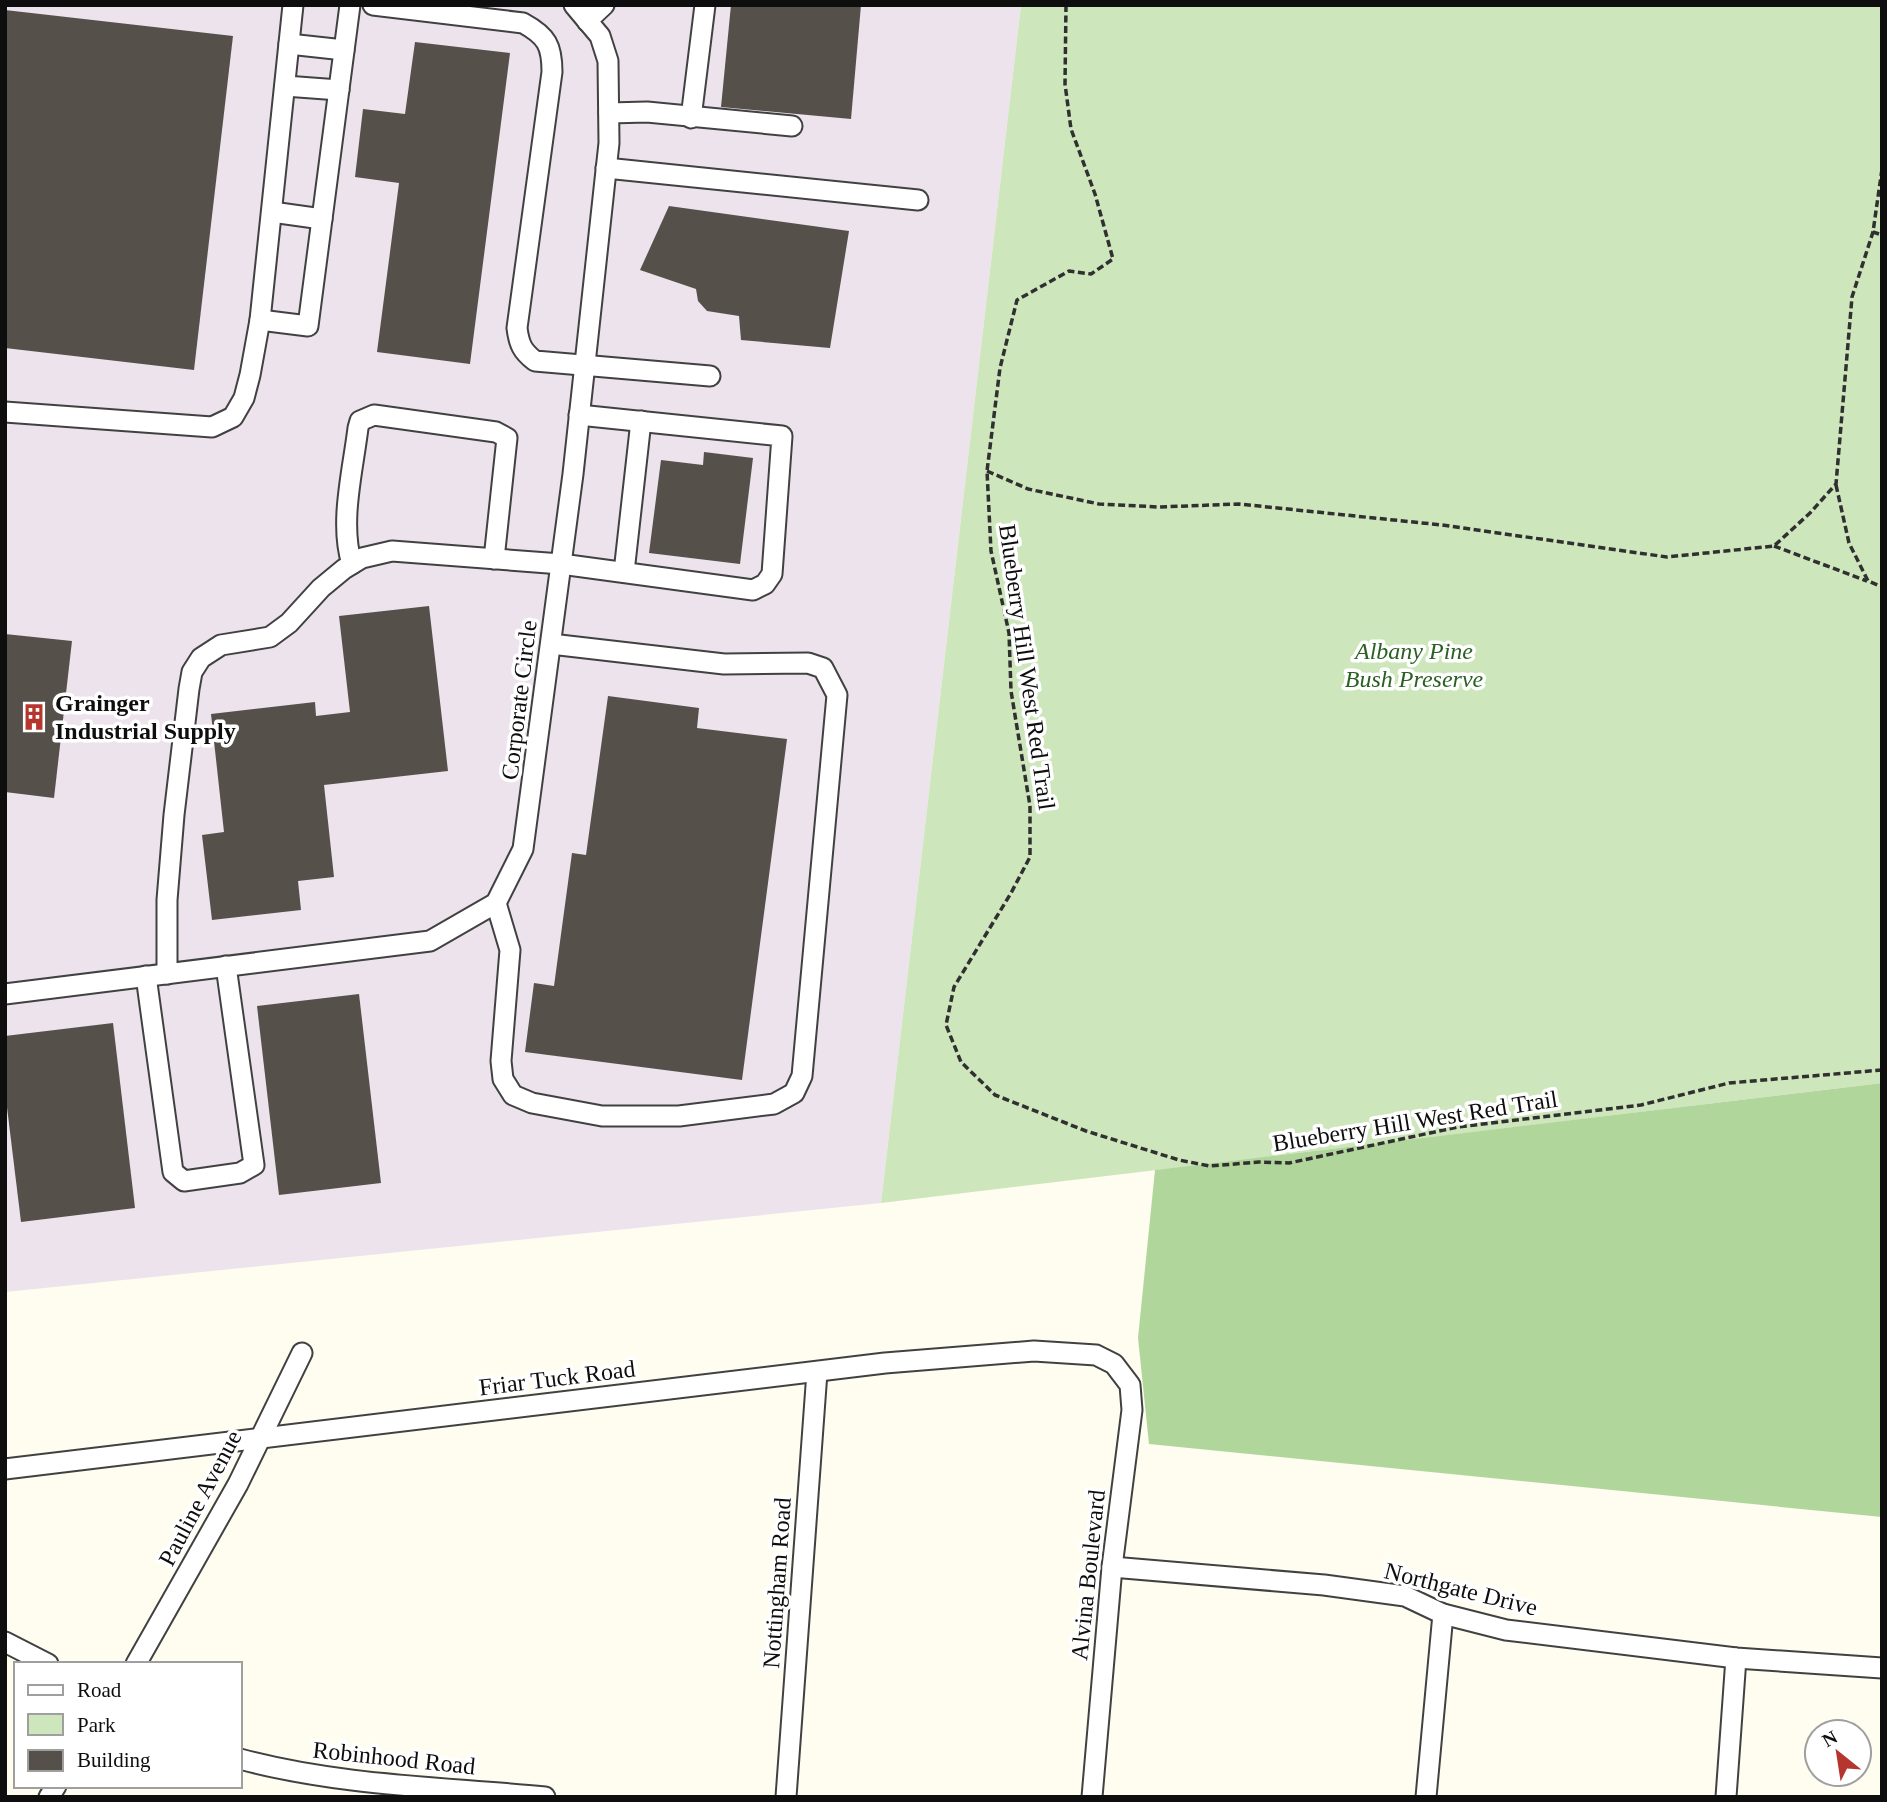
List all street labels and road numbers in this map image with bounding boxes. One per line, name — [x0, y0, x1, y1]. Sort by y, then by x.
street label: Blueberry Hill West Red Trail — [994, 522, 1060, 812]
street label: Corporate Circle — [496, 619, 542, 781]
street label: Blueberry Hill West Red Trail — [1271, 1086, 1560, 1156]
street label: Friar Tuck Road — [477, 1356, 637, 1400]
street label: Pauline Avenue — [153, 1426, 247, 1570]
street label: Alvina Boulevard — [1066, 1488, 1110, 1662]
street label: Nottingham Road — [758, 1497, 796, 1669]
street label: Northgate Drive — [1382, 1557, 1540, 1621]
street label: Robinhood Road — [311, 1737, 477, 1779]

